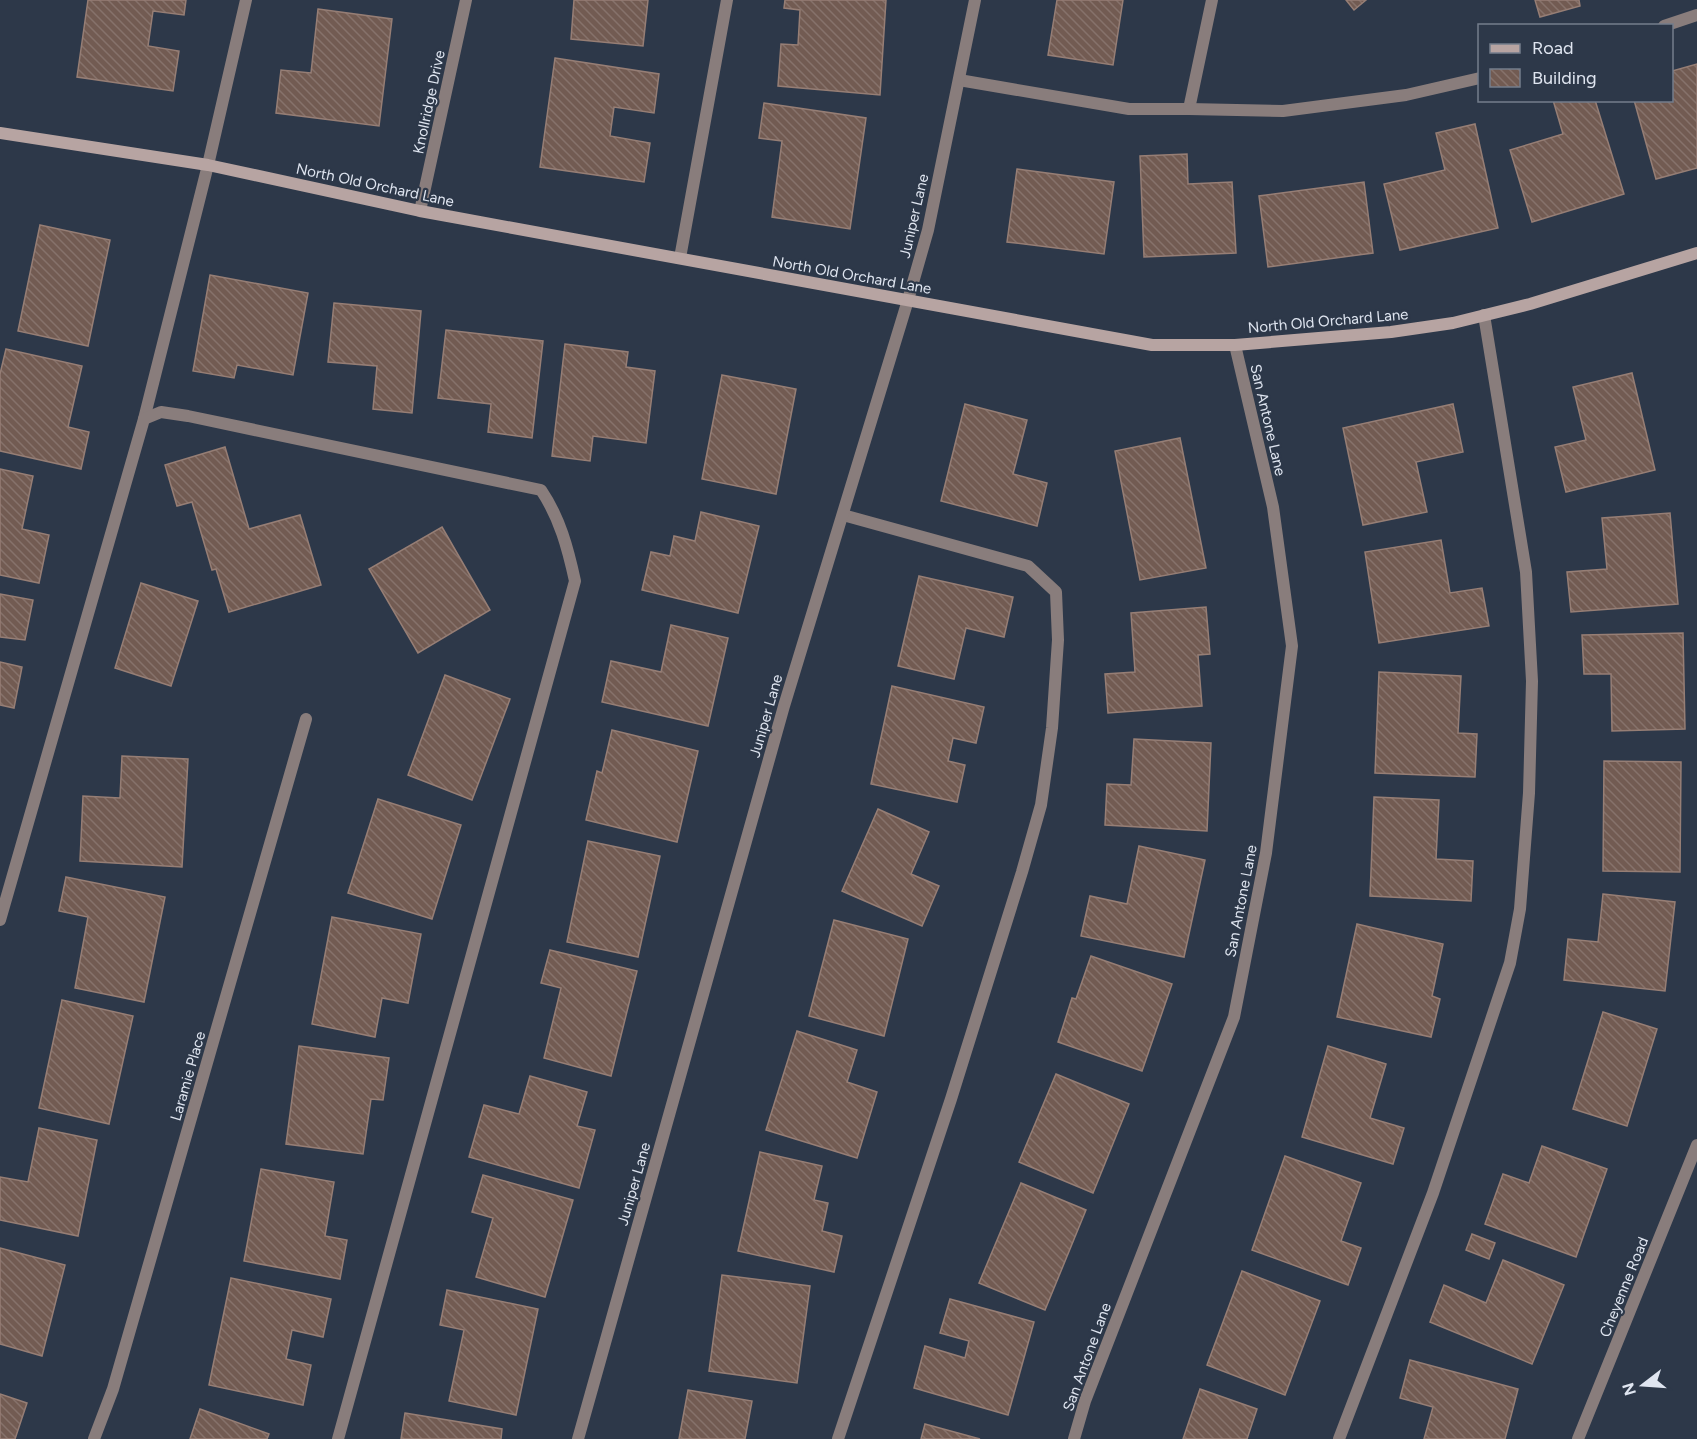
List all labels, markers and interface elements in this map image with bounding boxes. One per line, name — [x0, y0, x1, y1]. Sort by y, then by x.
legend — [1478, 24, 1673, 102]
text: Road — [1532, 37, 1573, 59]
street label: Knollridge Drive — [409, 49, 449, 155]
text: Building — [1532, 67, 1597, 89]
street label: North Old Orchard Lane — [294, 159, 456, 211]
street label: Juniper Lane — [896, 172, 932, 260]
street label: North Old Orchard Lane — [771, 252, 933, 298]
street label: North Old Orchard Lane — [1247, 305, 1409, 337]
street label: San Antone Lane — [1246, 362, 1290, 478]
street label: Juniper Lane — [746, 672, 786, 760]
street label: San Antone Lane — [1221, 843, 1261, 959]
street label: Laramie Place — [167, 1029, 209, 1123]
street label: Juniper Lane — [614, 1140, 654, 1228]
street label: Cheyenne Road — [1596, 1234, 1652, 1340]
street label: San Antone Lane — [1059, 1300, 1115, 1414]
north arrow — [1613, 1355, 1673, 1415]
text: N — [1618, 1381, 1640, 1398]

